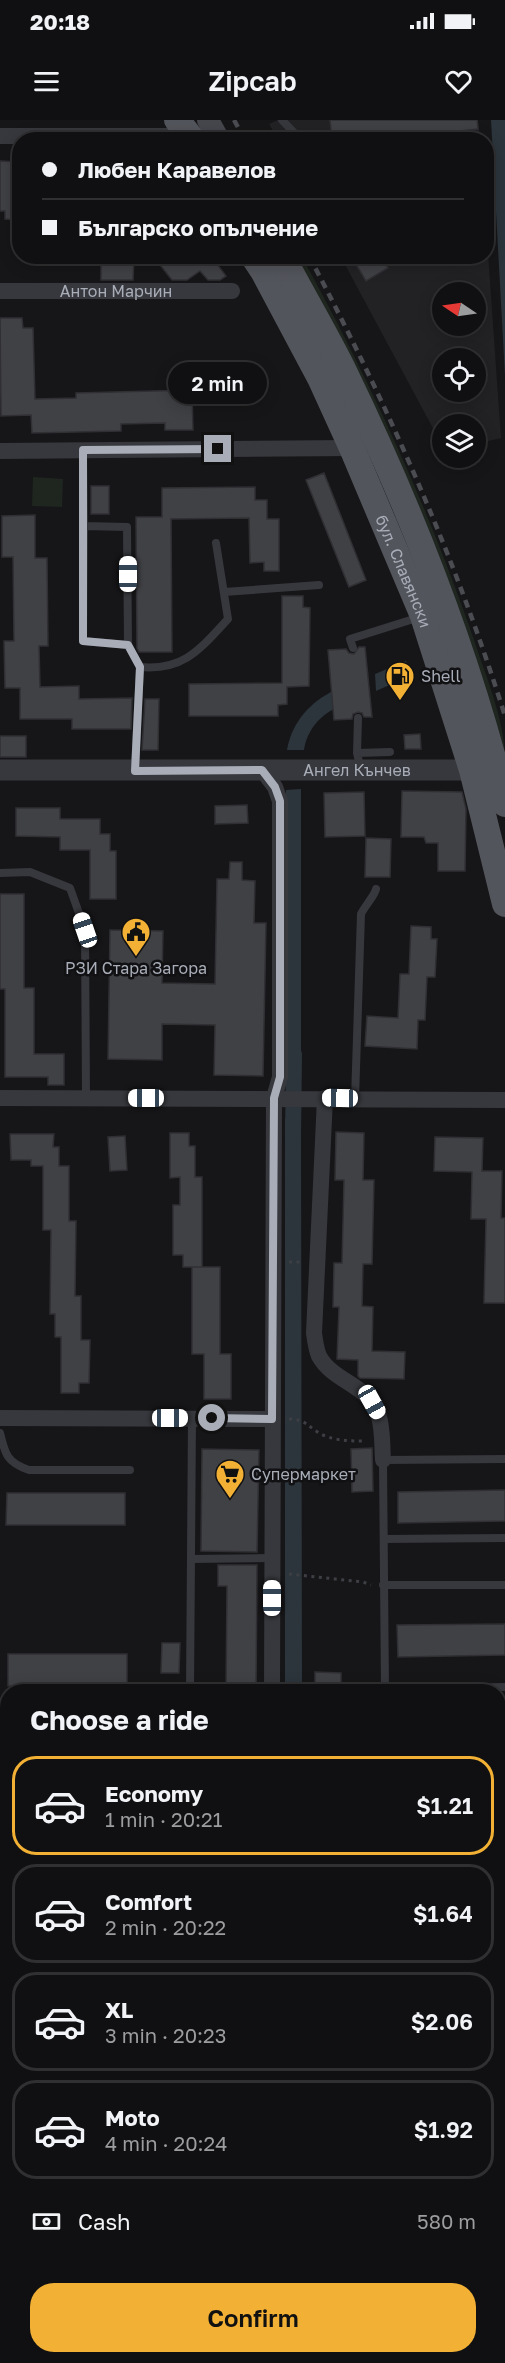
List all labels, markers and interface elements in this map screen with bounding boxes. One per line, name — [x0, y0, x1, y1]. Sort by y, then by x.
text: 20:18 — [30, 8, 90, 35]
icon: menu — [30, 65, 63, 98]
text: Zipcab — [209, 65, 297, 97]
icon: heart — [442, 65, 475, 98]
text: Любен Каравелов — [78, 156, 276, 183]
text: Българско опълчение — [78, 214, 318, 241]
street label: Антон Марчин — [60, 281, 172, 301]
north arrow — [432, 282, 486, 336]
map controls — [432, 282, 486, 468]
button: locate — [432, 348, 486, 402]
callout: 2 min — [168, 362, 268, 404]
text: 2 min — [192, 371, 244, 395]
button: layers — [432, 414, 486, 468]
route end — [204, 435, 231, 462]
street label: бул. Славянски — [371, 512, 436, 630]
car — [119, 556, 137, 592]
fuel station icon: Shell — [384, 660, 416, 702]
place label: Shell — [421, 666, 461, 686]
street label: Ангел Кънчев — [303, 760, 411, 780]
car — [71, 910, 99, 950]
public building icon: РЗИ Стара Загора — [120, 916, 152, 958]
place label: РЗИ Стара Загора — [65, 958, 207, 978]
car — [128, 1089, 164, 1107]
car — [322, 1089, 358, 1107]
car — [355, 1382, 389, 1422]
route start — [198, 1404, 225, 1431]
car — [152, 1409, 188, 1427]
supermarket icon: Супермаркет — [214, 1458, 246, 1500]
place label: Супермаркет — [251, 1464, 356, 1484]
car — [263, 1580, 281, 1616]
text: Choose a ride — [30, 1704, 209, 1736]
icon: car — [33, 1779, 87, 1833]
text: Economy — [105, 1780, 203, 1807]
text: $1.21 — [416, 1792, 473, 1819]
text: 1 min · 20:21 — [105, 1807, 222, 1831]
icon: car — [33, 1887, 87, 1941]
text: Comfort — [105, 1888, 192, 1915]
text: $1.64 — [413, 1900, 473, 1927]
text: 2 min · 20:22 — [105, 1915, 226, 1939]
icon: car — [33, 1995, 87, 2049]
text: XL — [105, 1996, 133, 2023]
text: $2.06 — [411, 2008, 473, 2035]
text: 3 min · 20:23 — [105, 2023, 226, 2047]
icon: car — [33, 2103, 87, 2157]
text: Moto — [105, 2104, 160, 2131]
text: $1.92 — [414, 2116, 473, 2143]
text: 4 min · 20:24 — [105, 2131, 227, 2155]
icon: cash — [30, 2205, 63, 2238]
text: Cash — [78, 2208, 131, 2235]
text: 580 m — [417, 2209, 476, 2233]
button: Confirm — [30, 2283, 476, 2352]

